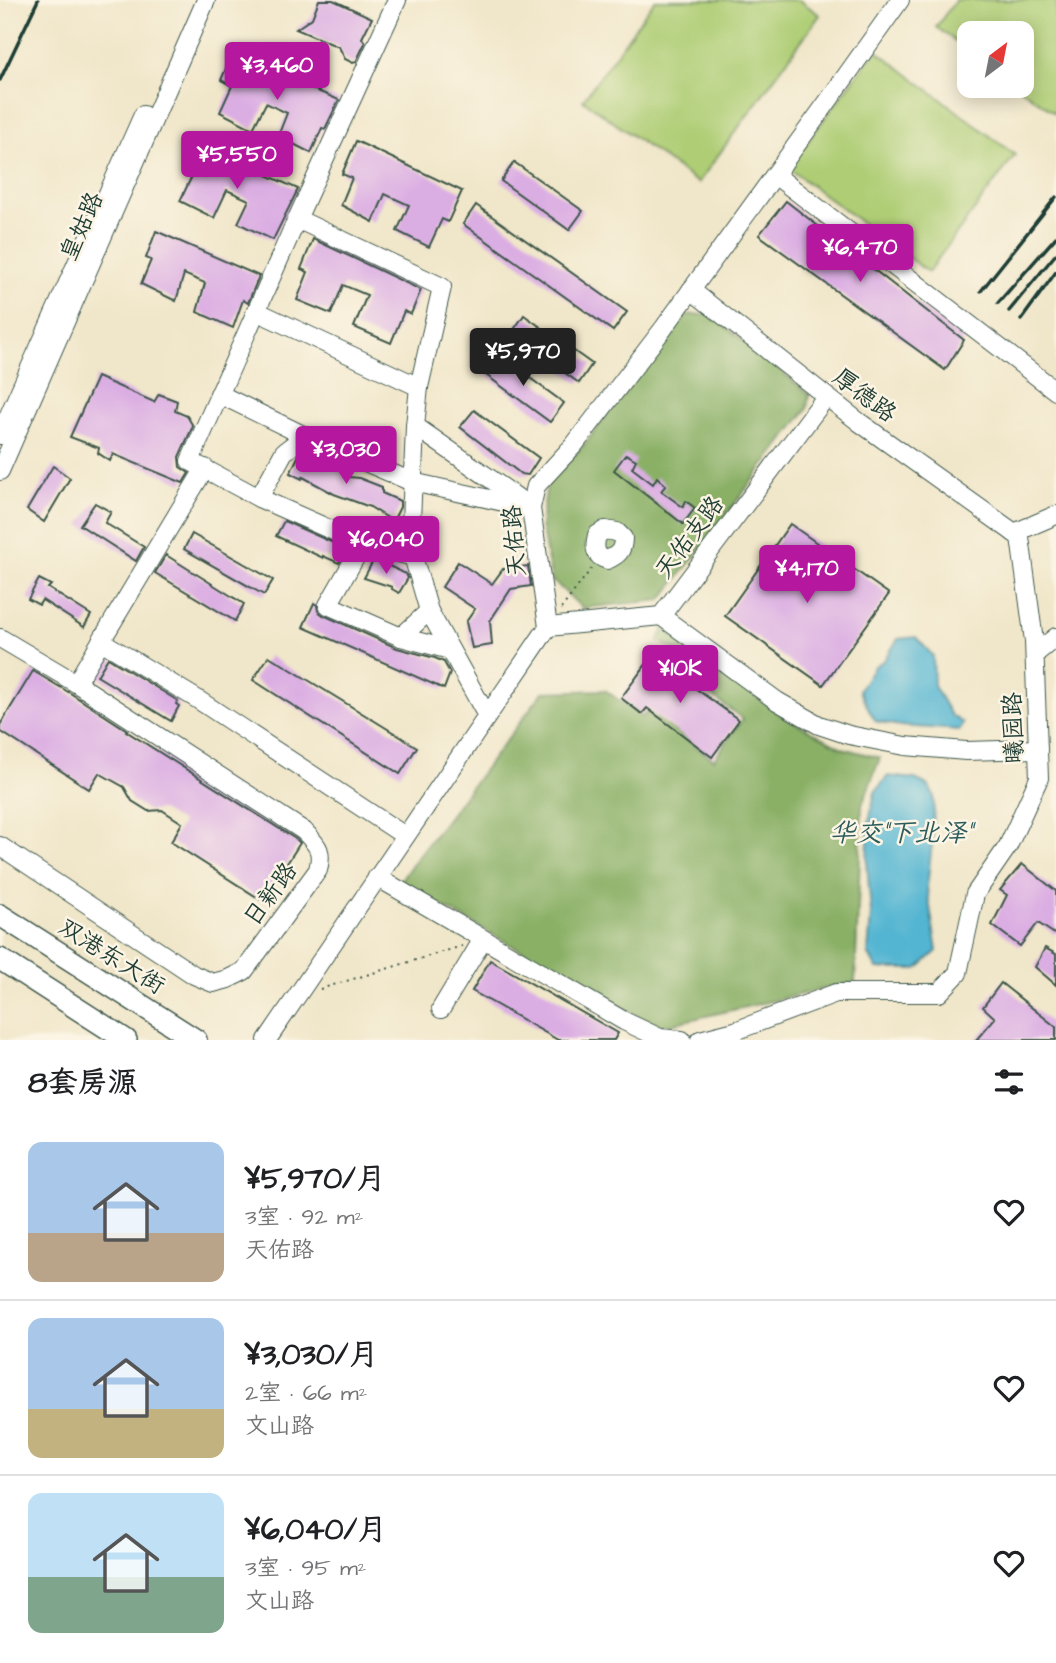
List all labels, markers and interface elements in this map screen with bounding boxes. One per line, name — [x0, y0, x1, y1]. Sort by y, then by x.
north arrow — [957, 21, 1034, 98]
map controls — [957, 21, 1034, 98]
pin: ¥3,460 — [220, 42, 334, 102]
text: ¥3,460 — [241, 49, 313, 81]
pin: ¥5,550 — [180, 132, 294, 191]
text: ¥5,550 — [197, 138, 277, 170]
street label: 皇姑路 — [52, 187, 112, 266]
pin: ¥6,470 — [803, 224, 917, 284]
text: ¥6,470 — [822, 231, 898, 263]
pin: ¥5,970 — [466, 328, 580, 388]
text: ¥5,970 — [486, 335, 560, 367]
street label: 厚德路 — [825, 361, 903, 431]
pin: ¥3,030 — [289, 426, 403, 486]
text: ¥3,030 — [312, 433, 380, 465]
street label: 天佑支路 — [647, 489, 732, 586]
street label: 天佑路 — [495, 504, 535, 578]
pin: ¥6,040 — [329, 516, 443, 576]
text: ¥6,040 — [348, 523, 424, 555]
pin: ¥4,170 — [750, 546, 864, 605]
text: ¥4,170 — [775, 552, 839, 584]
pin: ¥10K — [639, 646, 721, 705]
text: ¥10K — [658, 652, 702, 684]
street label: 曦园路 — [996, 691, 1032, 765]
water label: 华交“下北泽” — [830, 815, 976, 851]
street label: 日新路 — [236, 855, 306, 934]
street label: 双港东大街 — [52, 911, 171, 1003]
text: 8套房源 — [28, 1062, 137, 1104]
icon: filters — [990, 1063, 1028, 1101]
text: ¥5,970/月 — [245, 1158, 386, 1200]
icon: home — [84, 1170, 168, 1254]
icon: heart — [990, 1193, 1028, 1231]
text: 3室 · 92 m² — [245, 1201, 363, 1233]
text: 天佑路 — [245, 1234, 314, 1266]
text: ¥3,030/月 — [245, 1334, 378, 1376]
icon: home — [84, 1346, 168, 1430]
icon: heart — [990, 1369, 1028, 1407]
text: 2室 · 66 m² — [245, 1377, 367, 1409]
text: 文山路 — [245, 1410, 314, 1442]
text: ¥6,040/月 — [245, 1509, 387, 1551]
icon: home — [84, 1521, 168, 1605]
icon: heart — [990, 1544, 1028, 1582]
text: 3室 · 95 m² — [245, 1552, 366, 1584]
text: 文山路 — [245, 1585, 314, 1617]

